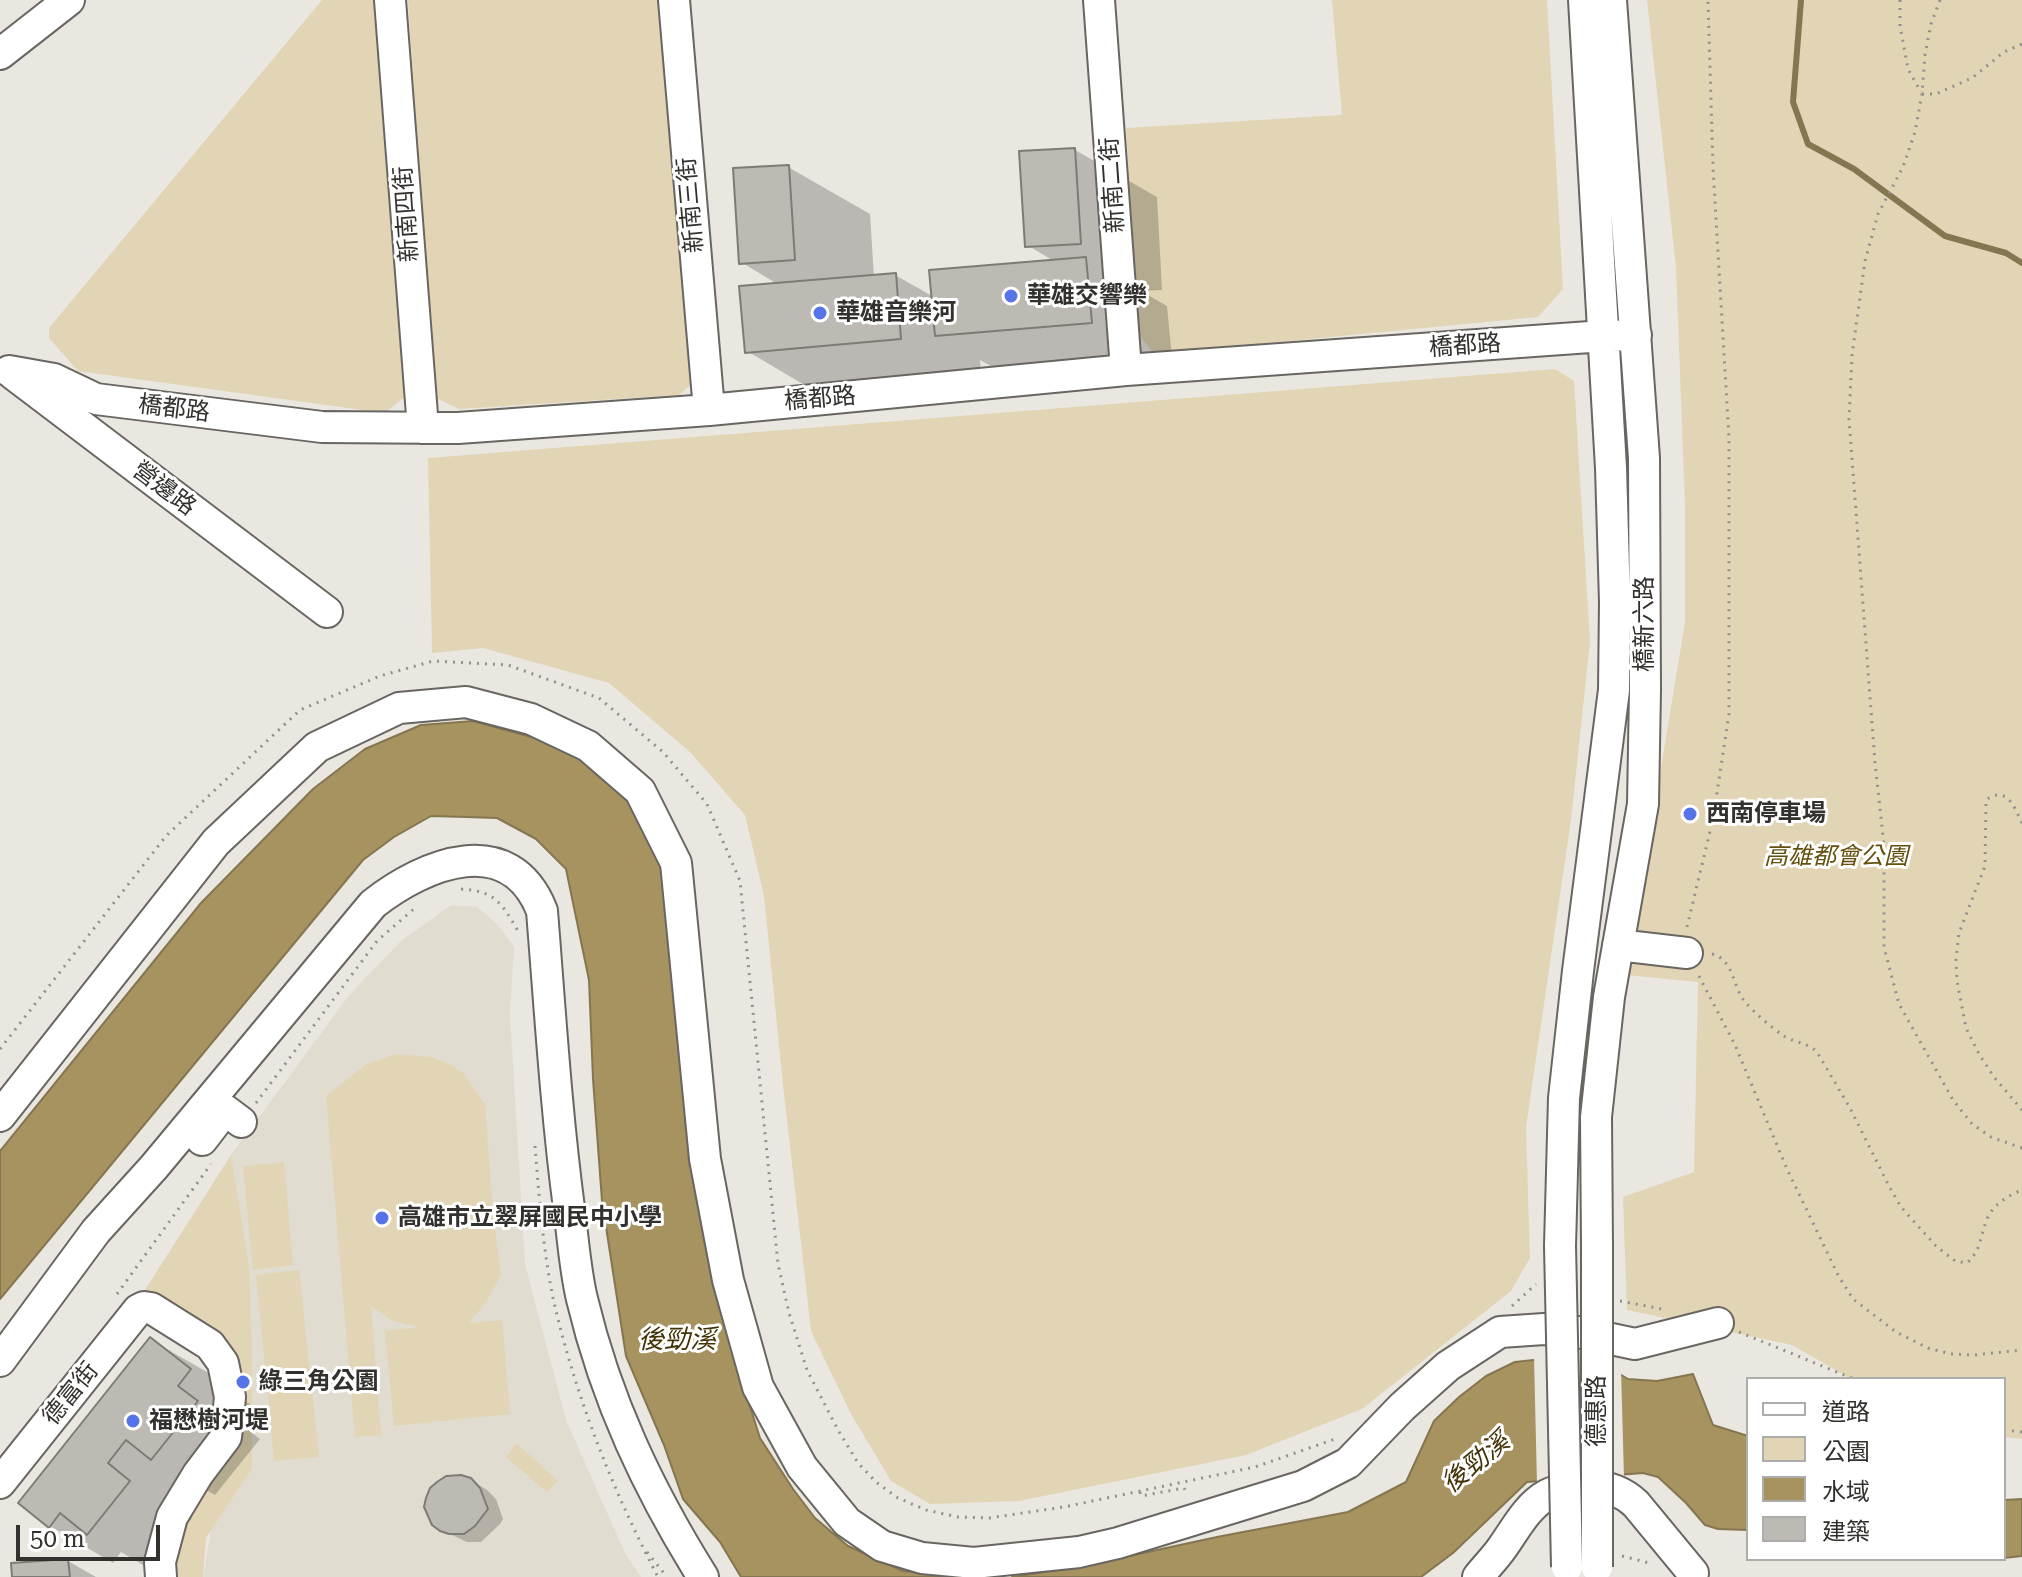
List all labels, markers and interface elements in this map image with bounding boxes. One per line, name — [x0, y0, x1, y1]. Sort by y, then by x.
street label: 新南二街 — [1095, 136, 1131, 234]
street label: 新南三街 — [672, 156, 710, 254]
street label: 新南四街 — [389, 165, 425, 263]
place label: 華雄交響樂 — [1027, 282, 1147, 310]
marker: 華雄交響樂 — [1002, 287, 1020, 305]
place label: 華雄音樂河 — [836, 299, 956, 327]
marker: 華雄音樂河 — [811, 304, 829, 322]
street label: 橋都路 — [1428, 329, 1502, 363]
street label: 橋都路 — [783, 382, 857, 416]
street label: 橋都路 — [137, 390, 211, 428]
street label: 營邊路 — [127, 456, 201, 522]
street label: 橋新六路 — [1631, 576, 1659, 672]
place label: 西南停車場 — [1706, 800, 1826, 828]
marker: 西南停車場 — [1681, 805, 1699, 823]
park label: 高雄都會公園 — [1764, 843, 1908, 871]
place label: 高雄市立翠屏國民中小學 — [398, 1204, 662, 1232]
marker: 高雄市立翠屏國民中小學 — [373, 1209, 391, 1227]
water label: 後勁溪 — [638, 1324, 716, 1356]
street label: 德富街 — [37, 1357, 105, 1431]
place label: 綠三角公園 — [259, 1368, 379, 1396]
marker: 綠三角公園 — [234, 1373, 252, 1391]
street label: 德惠路 — [1583, 1375, 1611, 1447]
legend — [1746, 1377, 2006, 1561]
text: 道路 — [1822, 1398, 1870, 1426]
place label: 福懋樹河堤 — [149, 1407, 269, 1435]
marker: 福懋樹河堤 — [124, 1412, 142, 1430]
water label: 後勁溪 — [1436, 1426, 1516, 1500]
text: 公園 — [1822, 1438, 1870, 1466]
text: 水域 — [1822, 1478, 1870, 1506]
scale bar — [20, 1509, 164, 1559]
text: 建築 — [1822, 1518, 1870, 1546]
text: 50 m — [30, 1525, 85, 1553]

